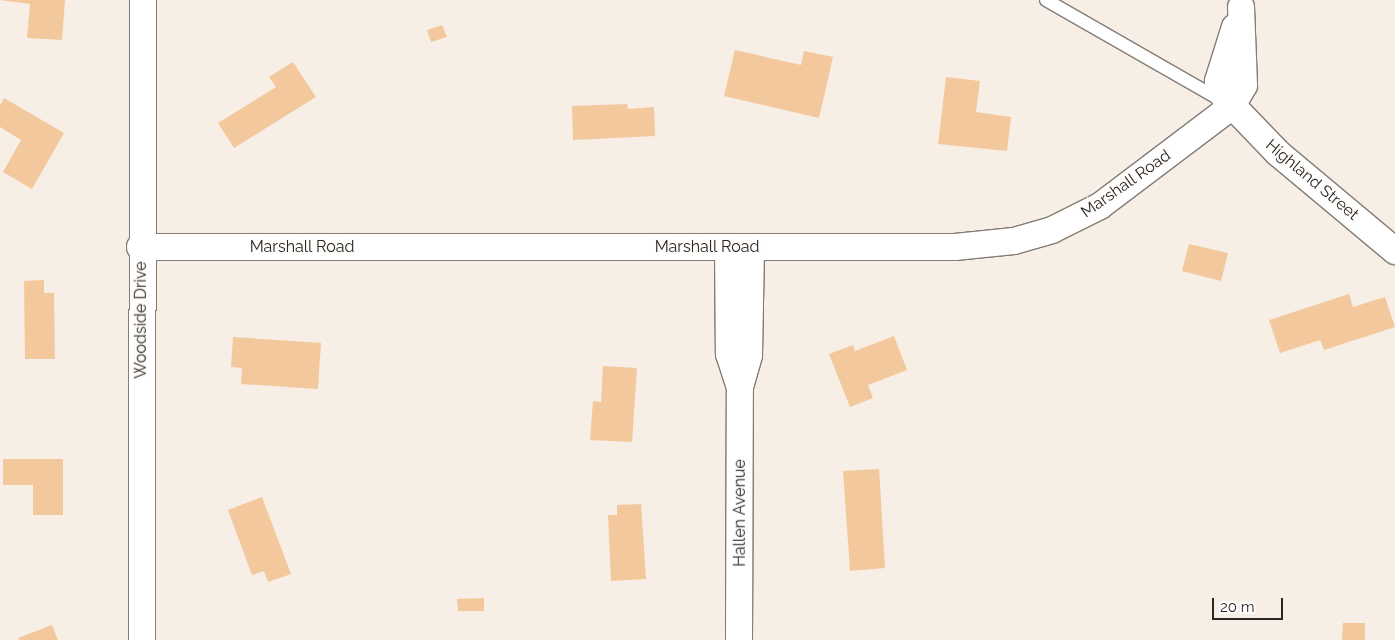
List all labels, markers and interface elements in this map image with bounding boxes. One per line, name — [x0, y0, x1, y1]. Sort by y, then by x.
street label: Highland Street — [1262, 136, 1362, 224]
street label: Marshall Road — [1077, 146, 1175, 222]
street label: Marshall Road — [249, 237, 355, 257]
street label: Marshall Road — [654, 237, 760, 257]
street label: Woodside Drive — [131, 261, 151, 379]
street label: Hallen Avenue — [730, 459, 750, 567]
scale bar — [1215, 588, 1286, 620]
text: 20 m — [1220, 598, 1255, 616]

